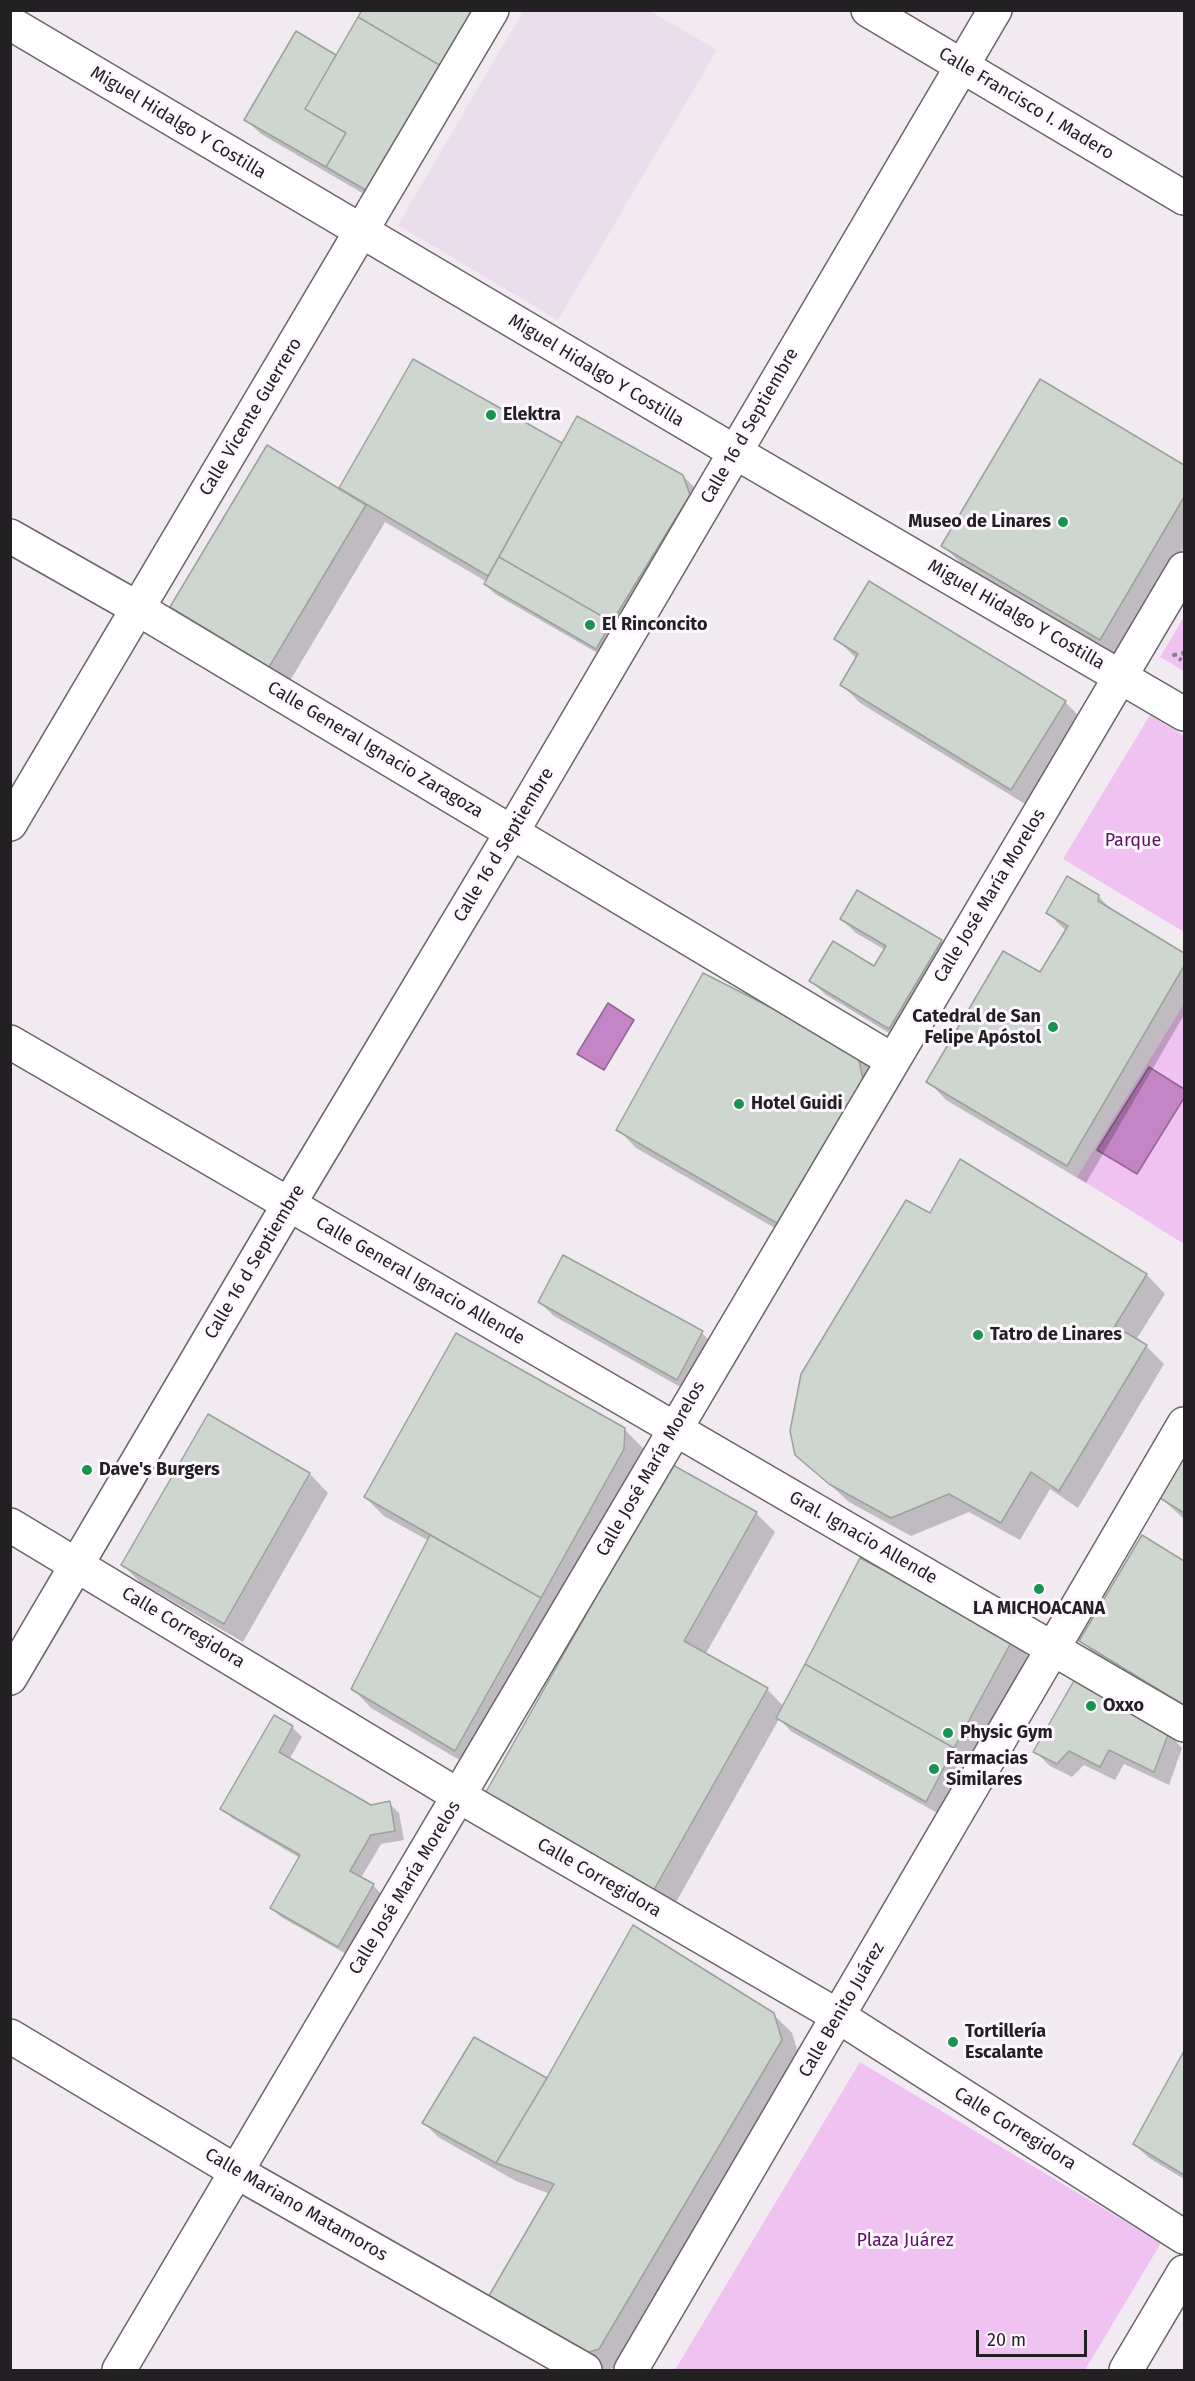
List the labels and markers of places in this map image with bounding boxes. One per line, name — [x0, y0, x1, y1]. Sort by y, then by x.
place label: Elektra — [503, 404, 561, 426]
marker: Elektra — [484, 408, 498, 422]
place label: Museo de Linares — [908, 511, 1051, 533]
marker: Museo de Linares — [1056, 515, 1070, 529]
place label: El Rinconcito — [602, 614, 707, 636]
marker: El Rinconcito — [583, 618, 597, 632]
place label: Catedral de San Felipe Apóstol — [912, 1006, 1041, 1048]
marker: Catedral de San Felipe Apóstol — [1046, 1020, 1060, 1034]
place label: Hotel Guidi — [751, 1093, 843, 1115]
marker: Hotel Guidi — [732, 1097, 746, 1111]
place label: Tatro de Linares — [990, 1324, 1122, 1346]
marker: Tatro de Linares — [971, 1328, 985, 1342]
place label: Dave's Burgers — [99, 1459, 220, 1481]
marker: Dave's Burgers — [80, 1463, 94, 1477]
marker: LA MICHOACANA — [1032, 1582, 1046, 1596]
place label: LA MICHOACANA — [973, 1598, 1105, 1620]
place label: Oxxo — [1103, 1695, 1144, 1717]
marker: Oxxo — [1084, 1699, 1098, 1713]
place label: Physic Gym — [960, 1722, 1053, 1744]
marker: Physic Gym — [941, 1726, 955, 1740]
place label: Farmacias Similares — [946, 1748, 1028, 1790]
marker: Farmacias Similares — [927, 1762, 941, 1776]
place label: Tortillería Escalante — [965, 2021, 1046, 2064]
marker: Tortillería Escalante — [946, 2035, 960, 2049]

